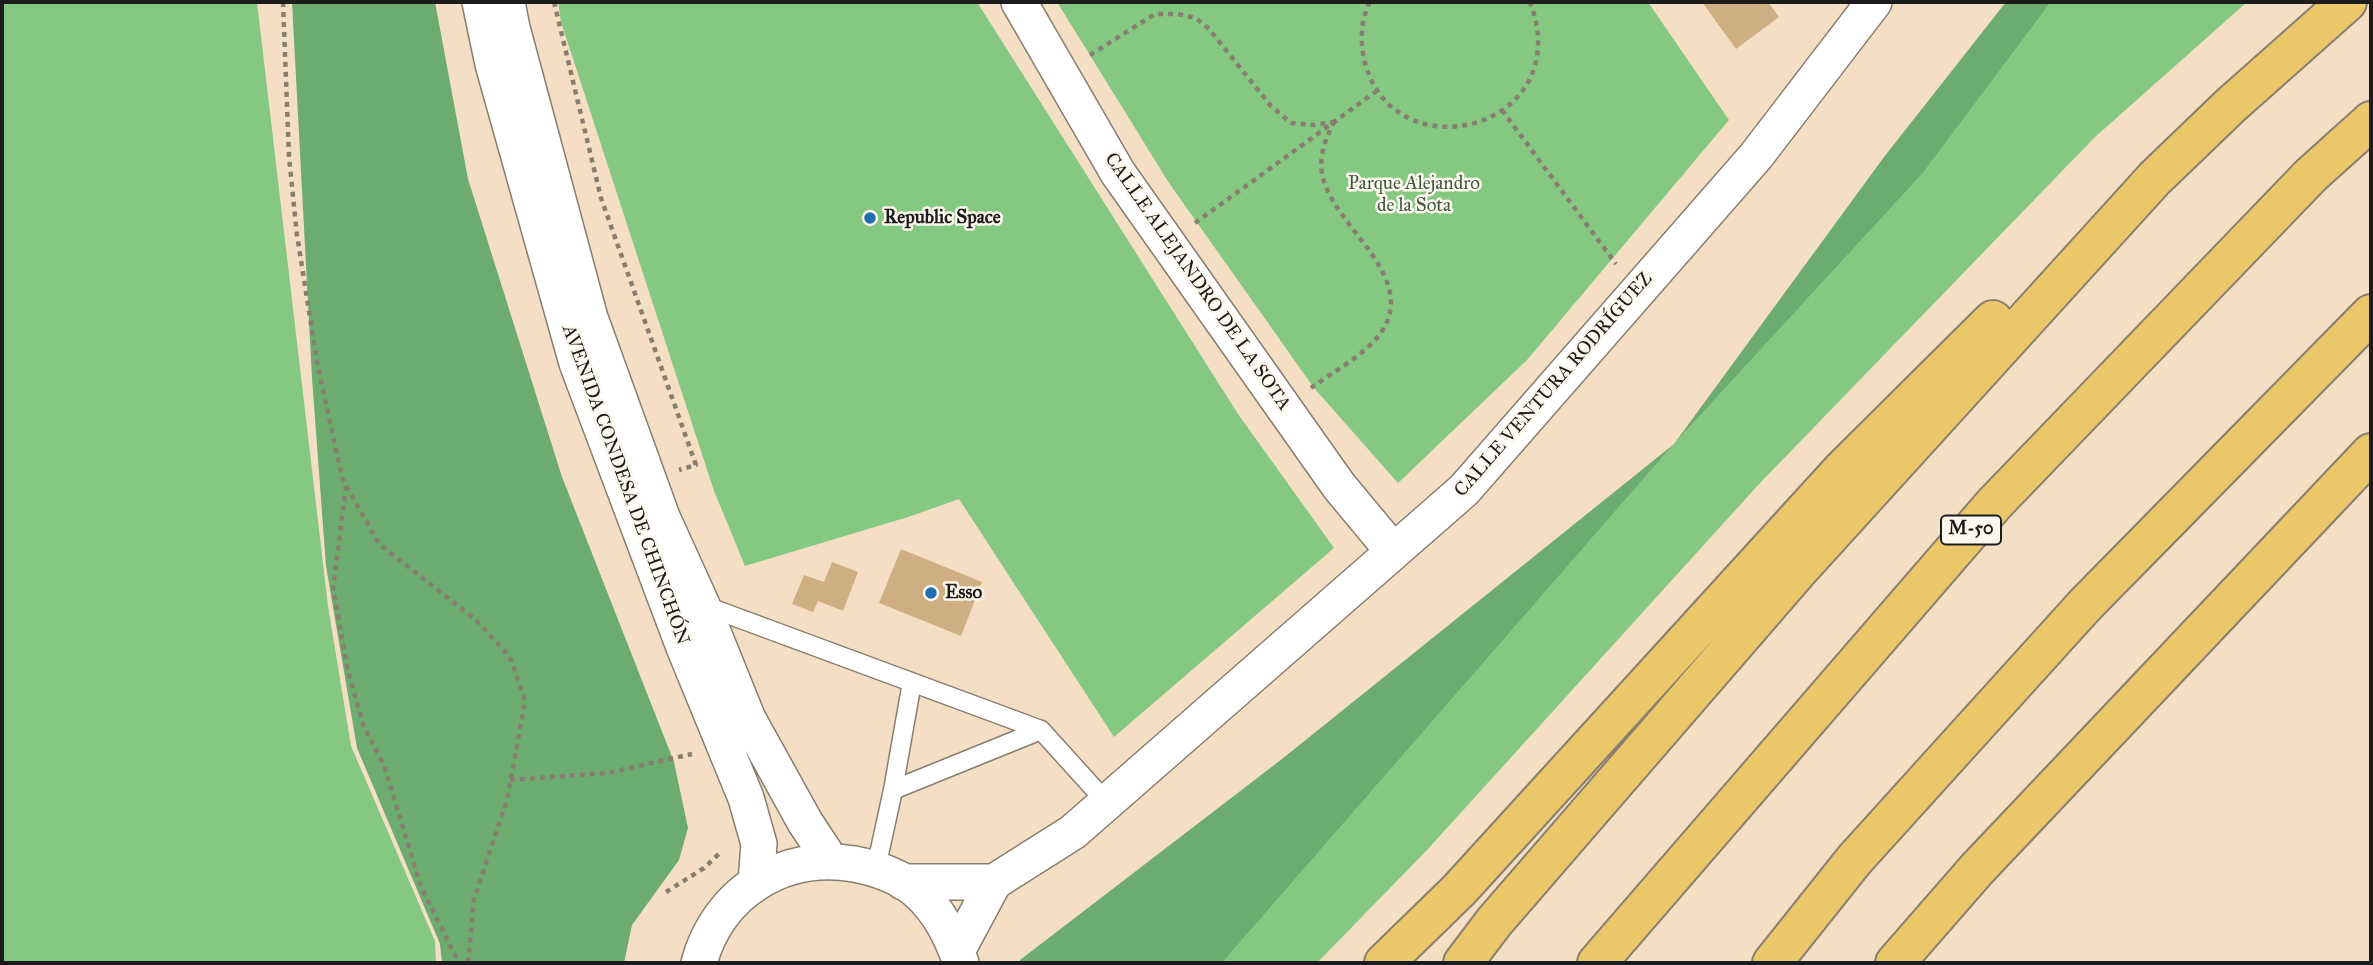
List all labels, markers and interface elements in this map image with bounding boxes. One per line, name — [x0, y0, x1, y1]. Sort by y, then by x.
street label: CALLE ALEJANDRO DE LA SOTA — [1099, 149, 1295, 415]
park label: Parque Alejandro de la Sota — [1348, 173, 1480, 217]
place label: Republic Space — [884, 207, 1001, 229]
marker: Republic Space — [862, 210, 878, 226]
street label: CALLE VENTURA RODRÍGUEZ — [1450, 268, 1658, 502]
street label: AVENIDA CONDESA DE CHINCHÓN — [556, 322, 694, 648]
road number: M-50 — [1941, 516, 2001, 544]
place label: Esso — [945, 582, 982, 604]
marker: Esso — [923, 585, 939, 601]

